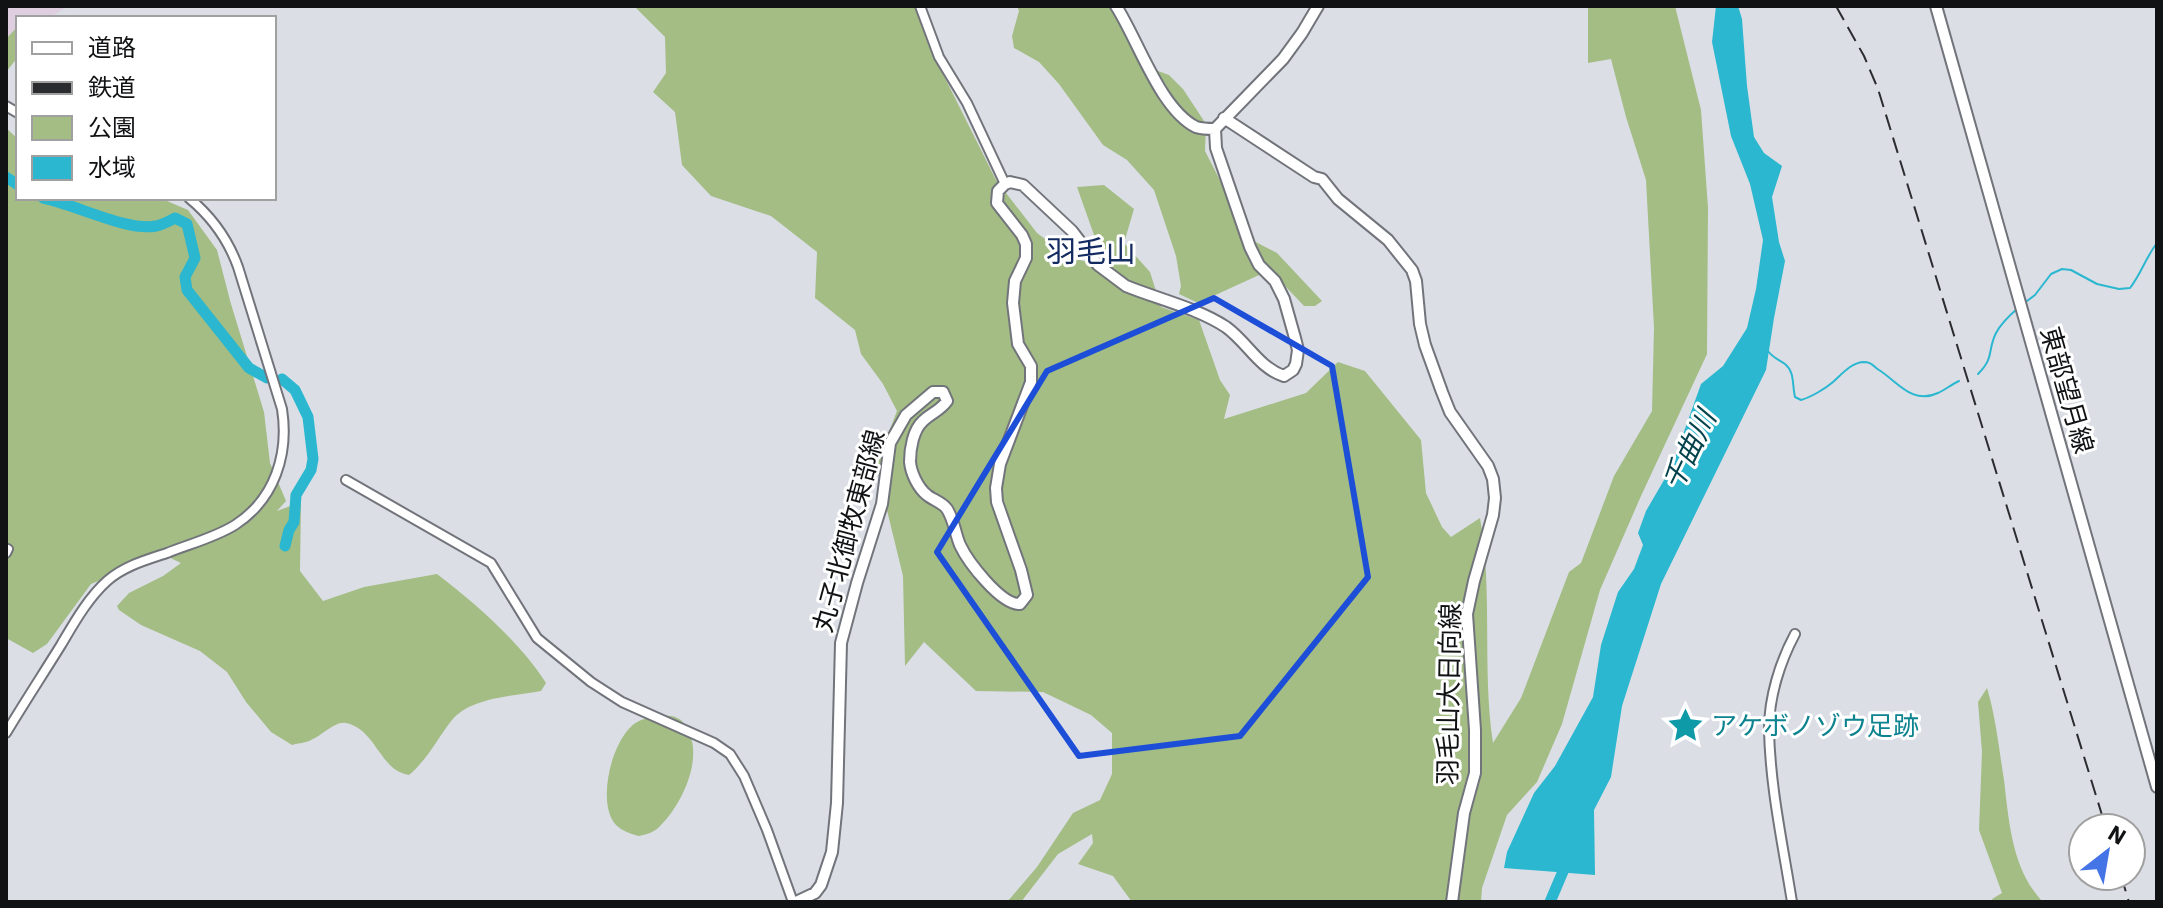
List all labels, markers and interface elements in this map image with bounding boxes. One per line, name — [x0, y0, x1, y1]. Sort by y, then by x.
legend — [16, 16, 276, 200]
text: 道路 — [88, 31, 136, 63]
text: 鉄道 — [88, 71, 136, 103]
text: 公園 — [88, 111, 136, 143]
text: 水域 — [88, 151, 136, 183]
district label: 羽毛山 — [1046, 231, 1136, 270]
street label: 東部望月線 — [2034, 323, 2102, 457]
water label: 千曲川 — [1654, 401, 1725, 496]
street label: 丸子北御牧東部線 — [805, 426, 891, 636]
street label: 羽毛山大日向線 — [1429, 603, 1467, 785]
place icon: アケボノゾウ足跡 — [1666, 707, 1704, 745]
place label: アケボノゾウ足跡 — [1711, 708, 1919, 742]
north arrow — [2067, 812, 2147, 892]
text: N — [2103, 818, 2132, 851]

